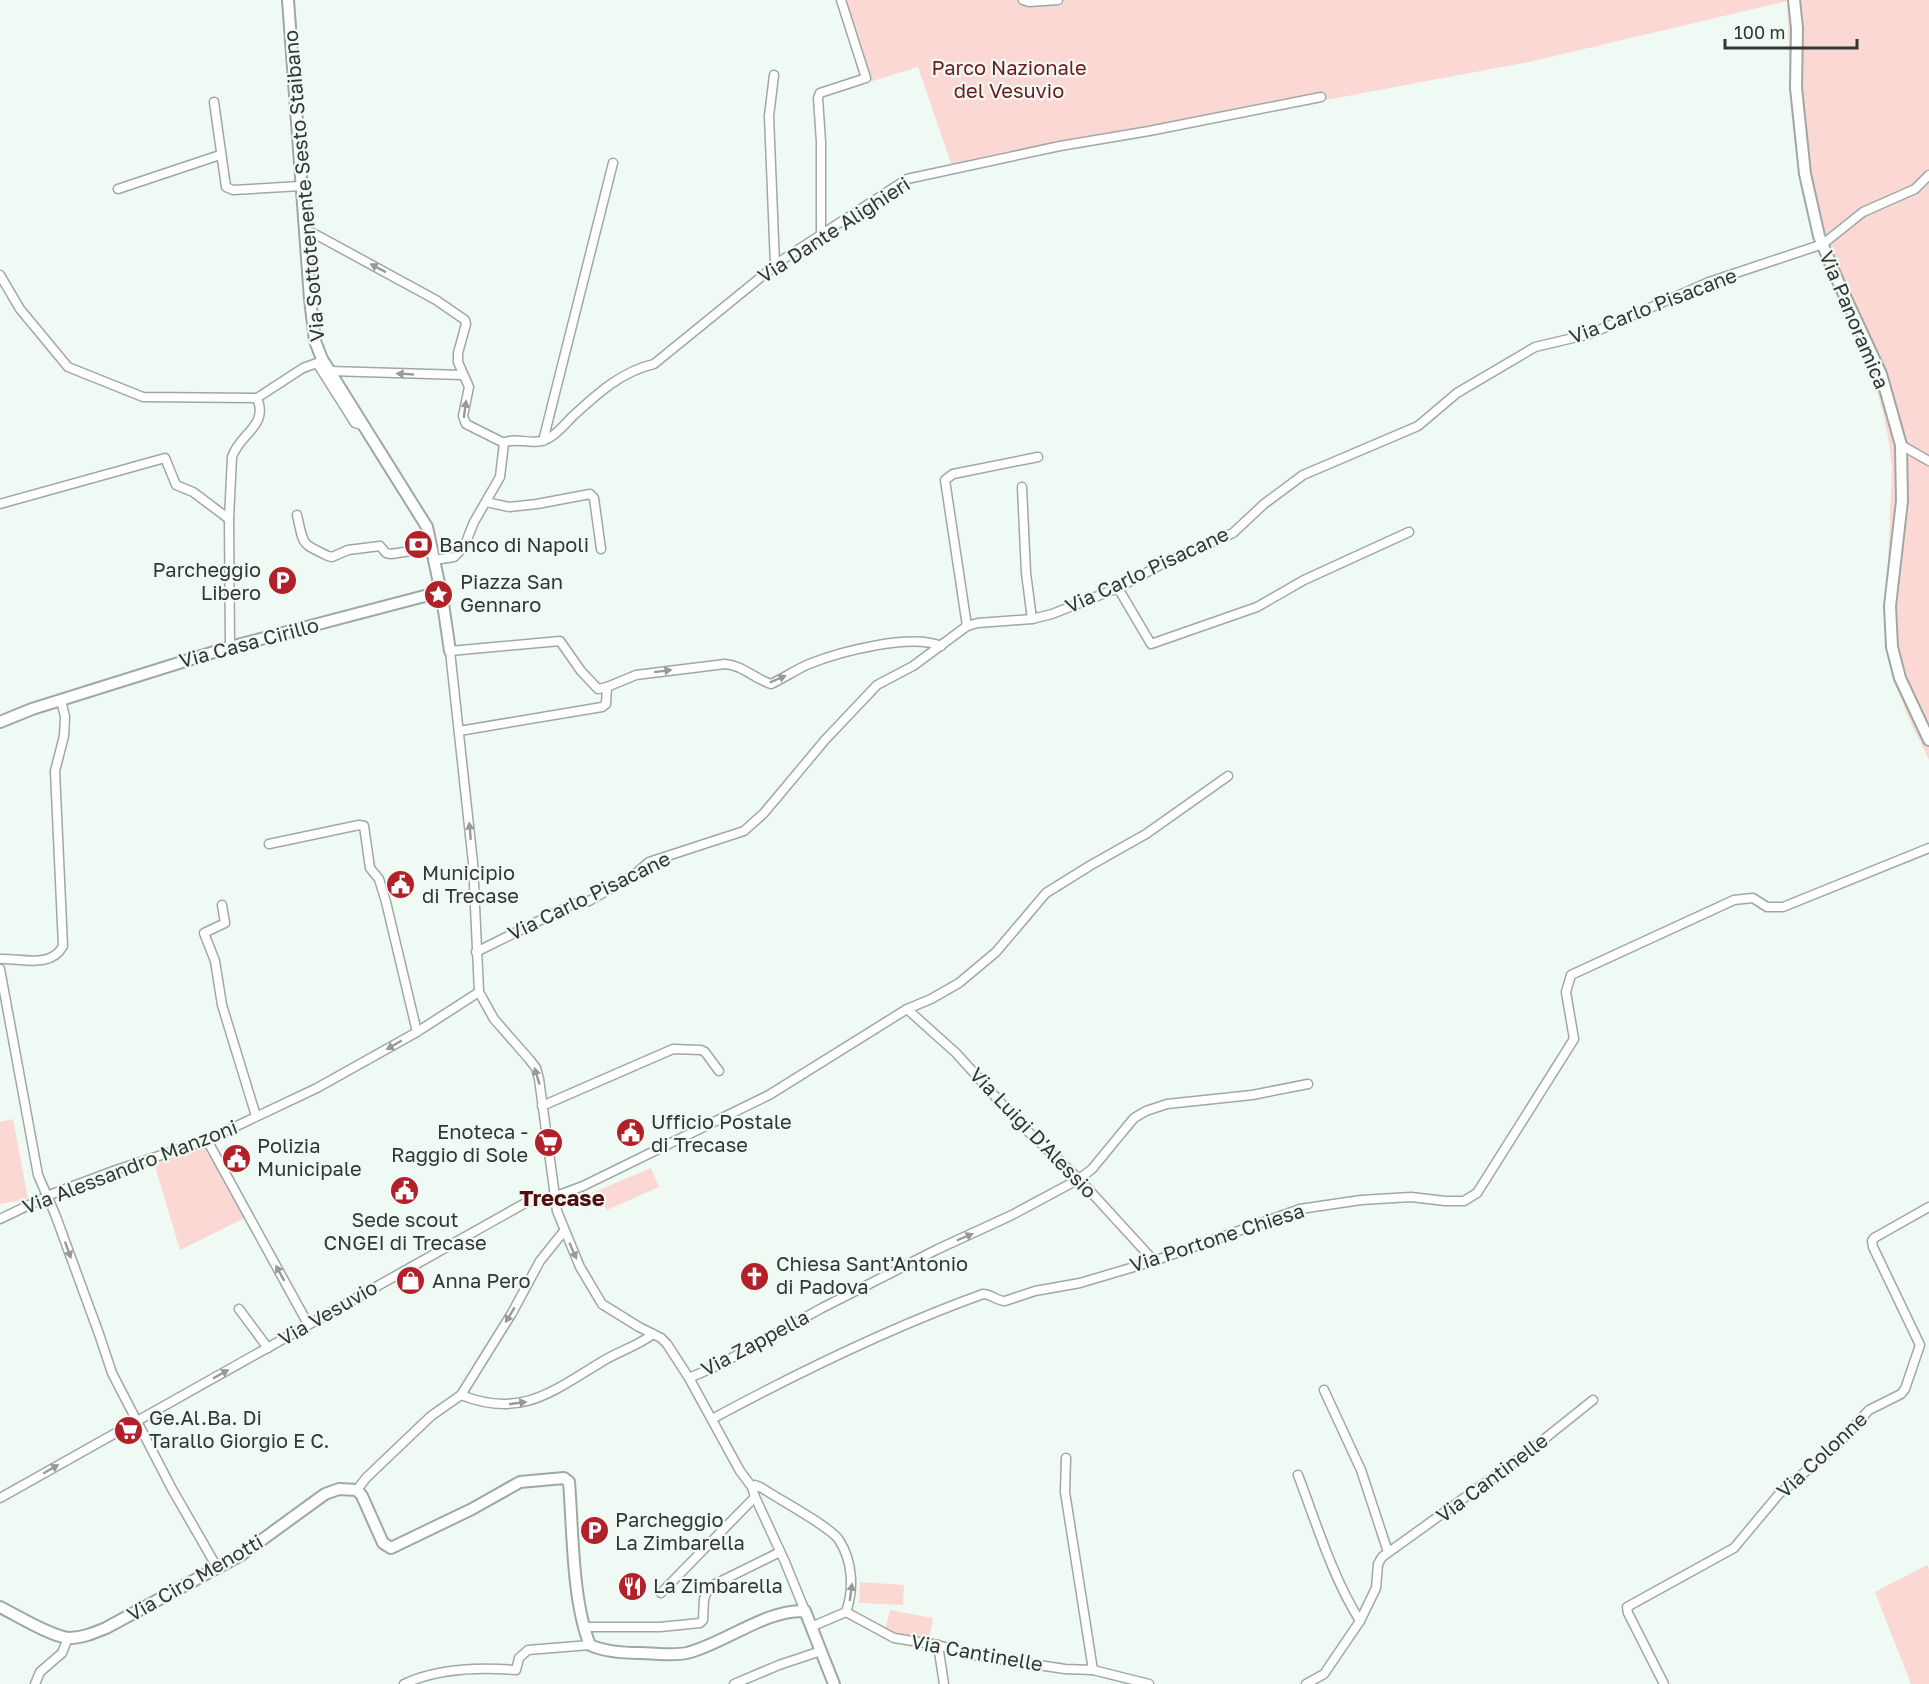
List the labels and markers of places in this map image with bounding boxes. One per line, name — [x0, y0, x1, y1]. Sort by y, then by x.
bank icon: Banco di Napoli — [402, 529, 434, 561]
place label: Banco di Napoli — [439, 532, 589, 556]
place label: Parcheggio Libero — [152, 557, 261, 604]
parking icon: Parcheggio Libero — [266, 565, 298, 597]
place label: Piazza San Gennaro — [460, 569, 563, 616]
place icon: Piazza San Gennaro — [423, 578, 455, 610]
place label: Municipio di Trecase — [422, 860, 519, 907]
public building icon: Municipio di Trecase — [385, 868, 417, 900]
place label: Ufficio Postale di Trecase — [651, 1109, 792, 1156]
public building icon: Ufficio Postale di Trecase — [614, 1117, 646, 1149]
place label: Enoteca - Raggio di Sole — [391, 1119, 528, 1166]
supermarket icon: Enoteca - Raggio di Sole — [533, 1127, 565, 1159]
place label: Polizia Municipale — [257, 1133, 362, 1180]
public building icon: Polizia Municipale — [220, 1142, 252, 1174]
public building icon: Sede scout CNGEI di Trecase — [389, 1174, 421, 1206]
place label: Sede scout CNGEI di Trecase — [323, 1207, 487, 1254]
place label: Chiesa Sant'Antonio di Padova — [776, 1251, 968, 1298]
church icon: Chiesa Sant'Antonio di Padova — [739, 1260, 771, 1292]
shop icon: Anna Pero — [395, 1265, 427, 1297]
place label: Anna Pero — [432, 1268, 530, 1292]
place label: Ge.Al.Ba. Di Tarallo Giorgio E C. — [149, 1405, 330, 1452]
supermarket icon: Ge.Al.Ba. Di Tarallo Giorgio E C. — [112, 1414, 144, 1446]
place label: Parcheggio La Zimbarella — [615, 1507, 745, 1554]
parking icon: Parcheggio La Zimbarella — [578, 1515, 610, 1547]
restaurant icon: La Zimbarella — [616, 1570, 648, 1602]
place label: La Zimbarella — [653, 1573, 783, 1597]

